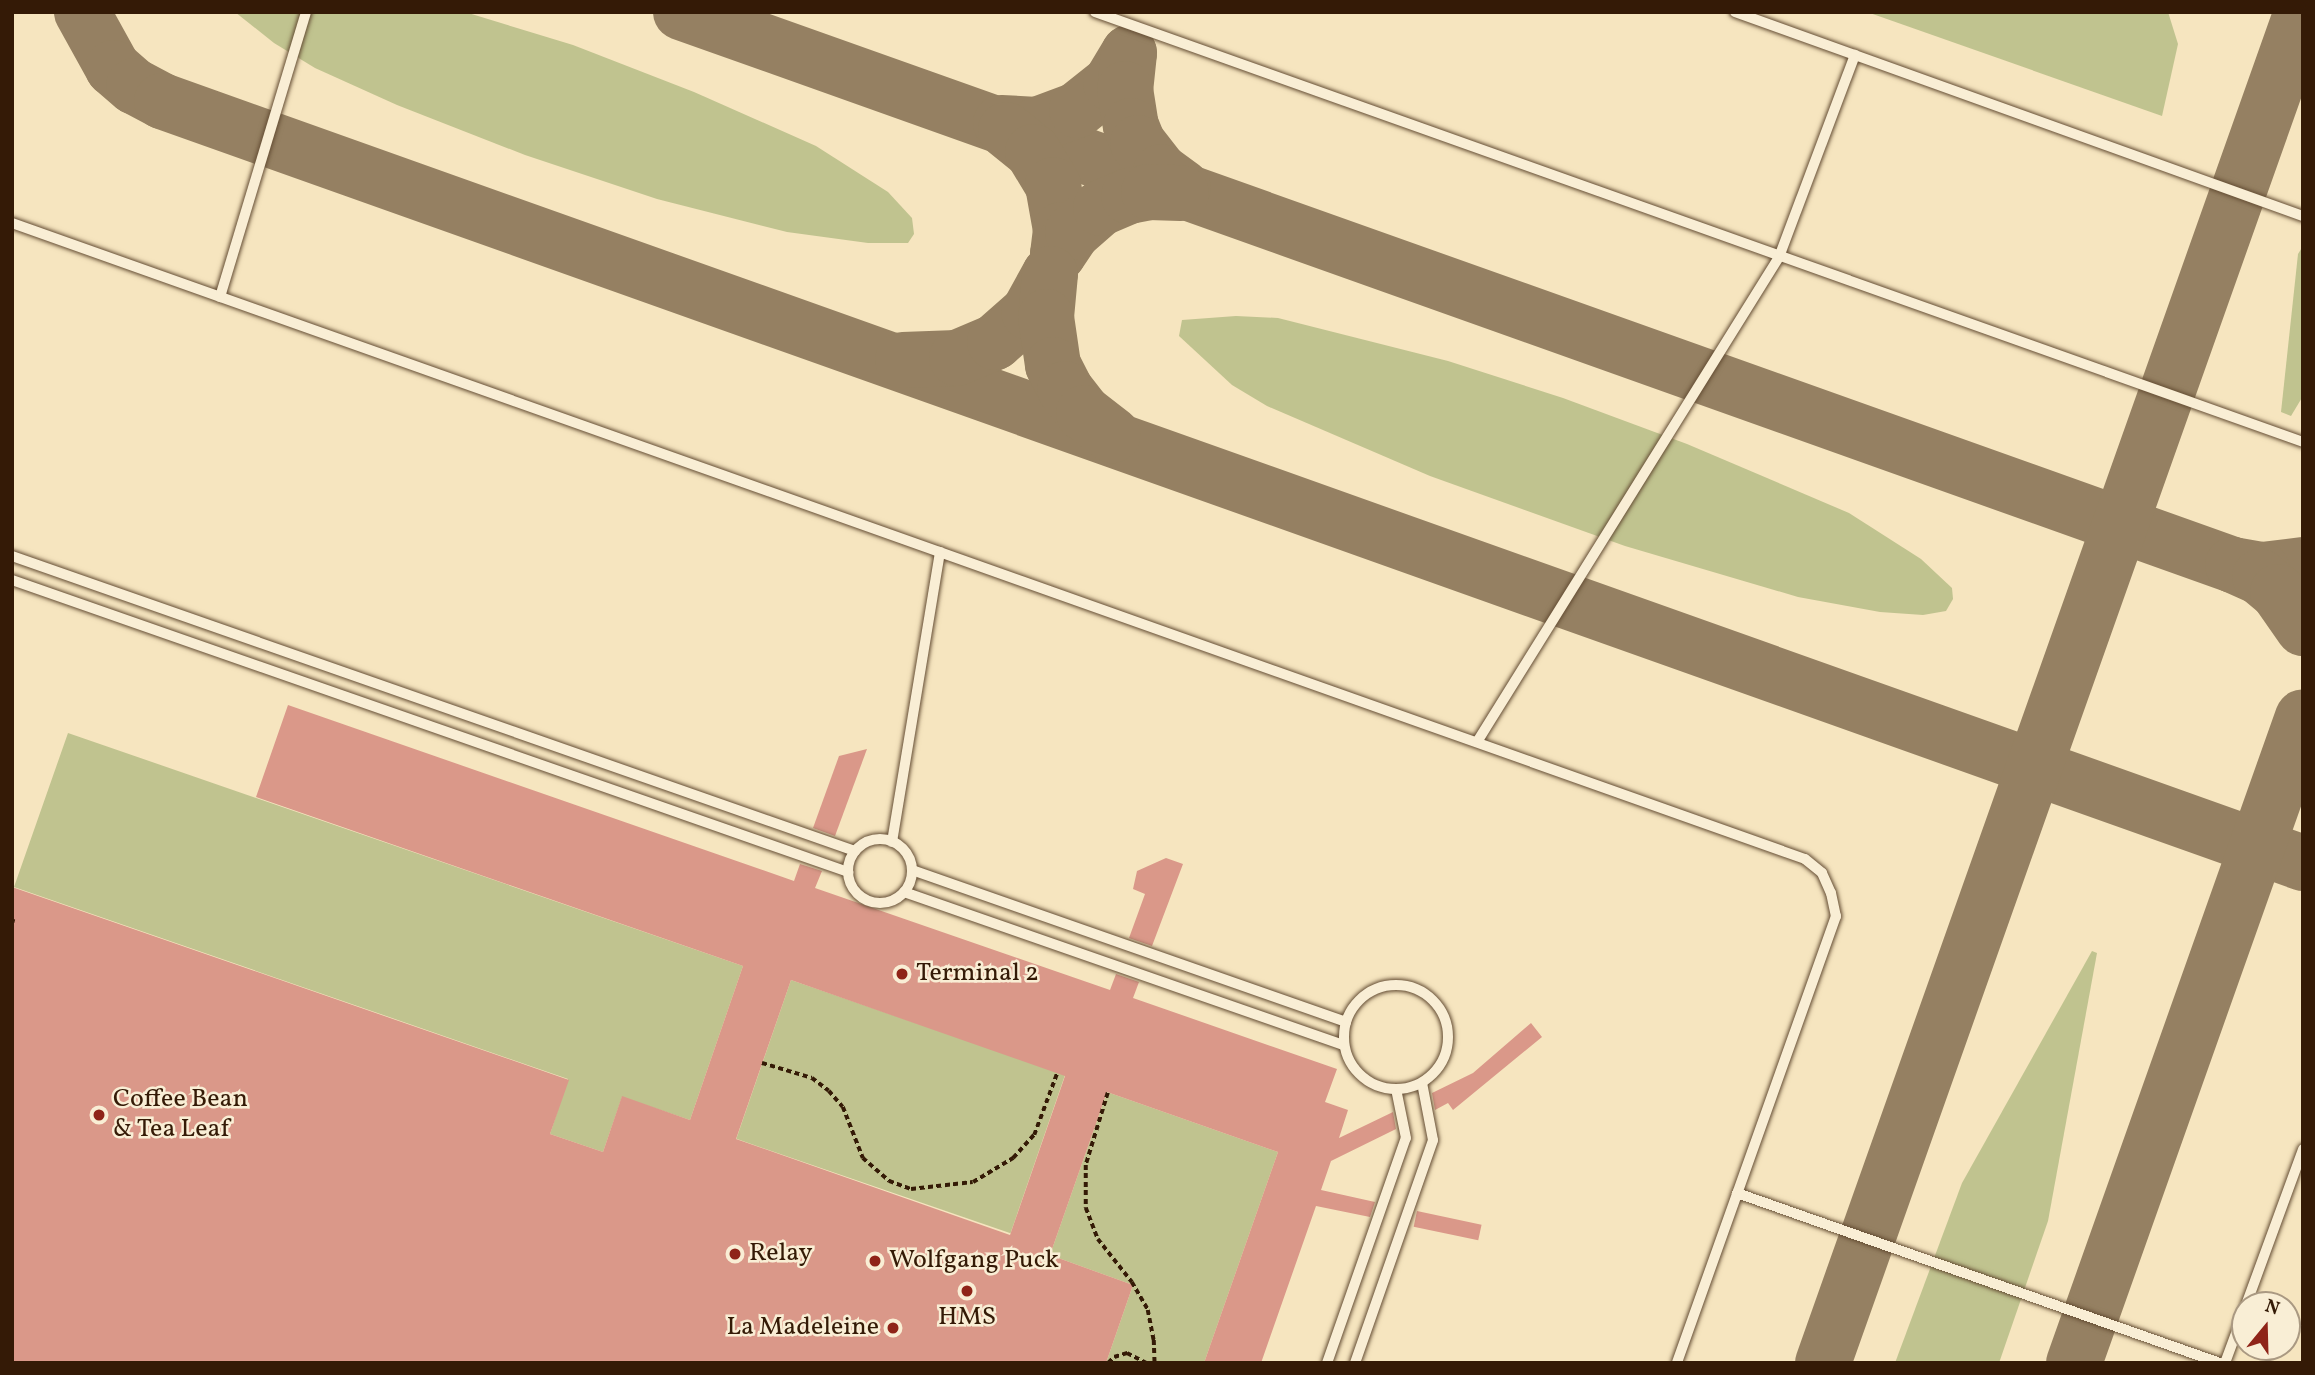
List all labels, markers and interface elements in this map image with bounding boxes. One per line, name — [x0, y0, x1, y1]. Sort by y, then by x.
place label: Terminal 2 — [916, 958, 1039, 990]
marker: Terminal 2 — [894, 966, 910, 982]
place label: Coffee Bean & Tea Leaf — [113, 1084, 248, 1146]
marker: Coffee Bean & Tea Leaf — [91, 1107, 107, 1123]
place label: Relay — [749, 1238, 813, 1270]
place label: Wolfgang Puck — [889, 1245, 1059, 1277]
marker: Relay — [727, 1246, 743, 1262]
marker: Wolfgang Puck — [867, 1253, 883, 1269]
marker: HMS — [959, 1283, 975, 1299]
north arrow — [2231, 1291, 2301, 1361]
text: N — [2261, 1293, 2283, 1323]
place label: HMS — [938, 1302, 996, 1334]
place label: La Madeleine — [726, 1312, 879, 1344]
marker: La Madeleine — [885, 1320, 901, 1336]

